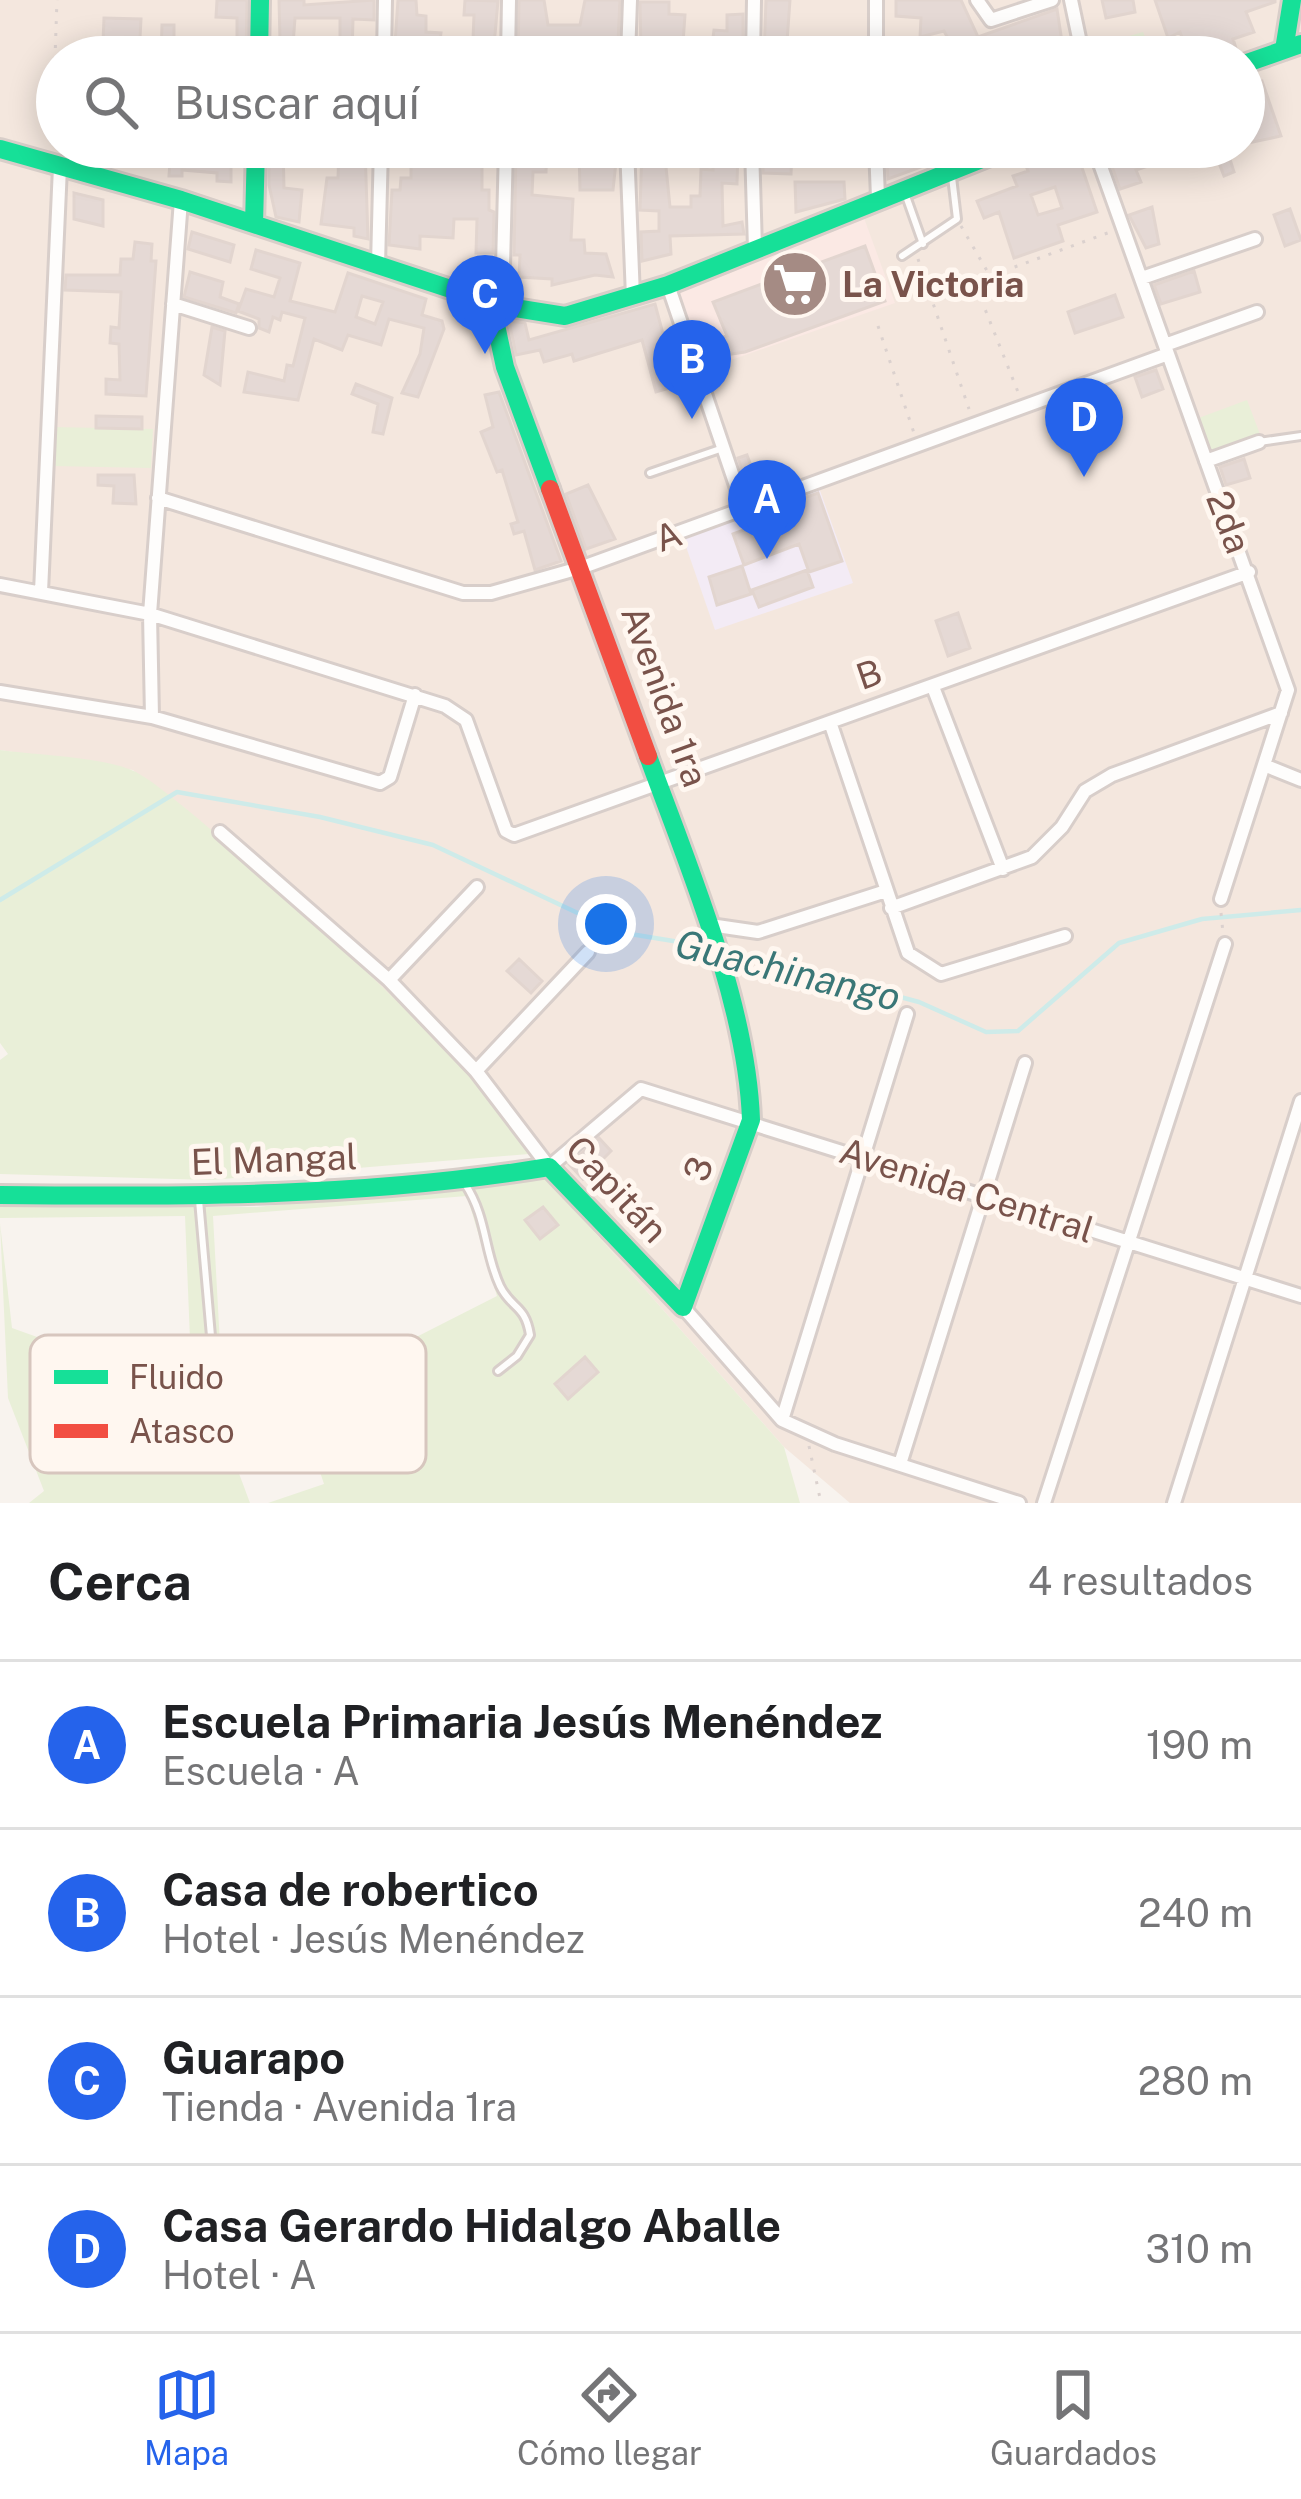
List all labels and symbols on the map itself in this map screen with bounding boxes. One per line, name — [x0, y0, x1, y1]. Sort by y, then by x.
supermarket icon: La Victoria — [760, 249, 830, 319]
pin: C — [446, 255, 524, 354]
place label: La Victoria — [842, 263, 1024, 305]
pin: B — [653, 320, 731, 419]
pin: D — [1045, 378, 1123, 477]
pin: A — [728, 460, 806, 559]
street label: 2da — [1198, 485, 1260, 559]
street label: A — [649, 512, 687, 560]
street label: Avenida 1ra — [613, 600, 717, 792]
street label: B — [851, 650, 887, 698]
your location — [576, 894, 636, 954]
water label: Guachinango — [671, 920, 905, 1020]
street label: Capitán — [558, 1127, 676, 1251]
street label: Avenida Central — [835, 1129, 1099, 1251]
street label: El Mangal — [190, 1135, 358, 1183]
street label: 3 — [674, 1151, 722, 1187]
legend — [30, 1335, 426, 1473]
text: Fluido — [129, 1358, 224, 1396]
text: Atasco — [129, 1412, 235, 1450]

